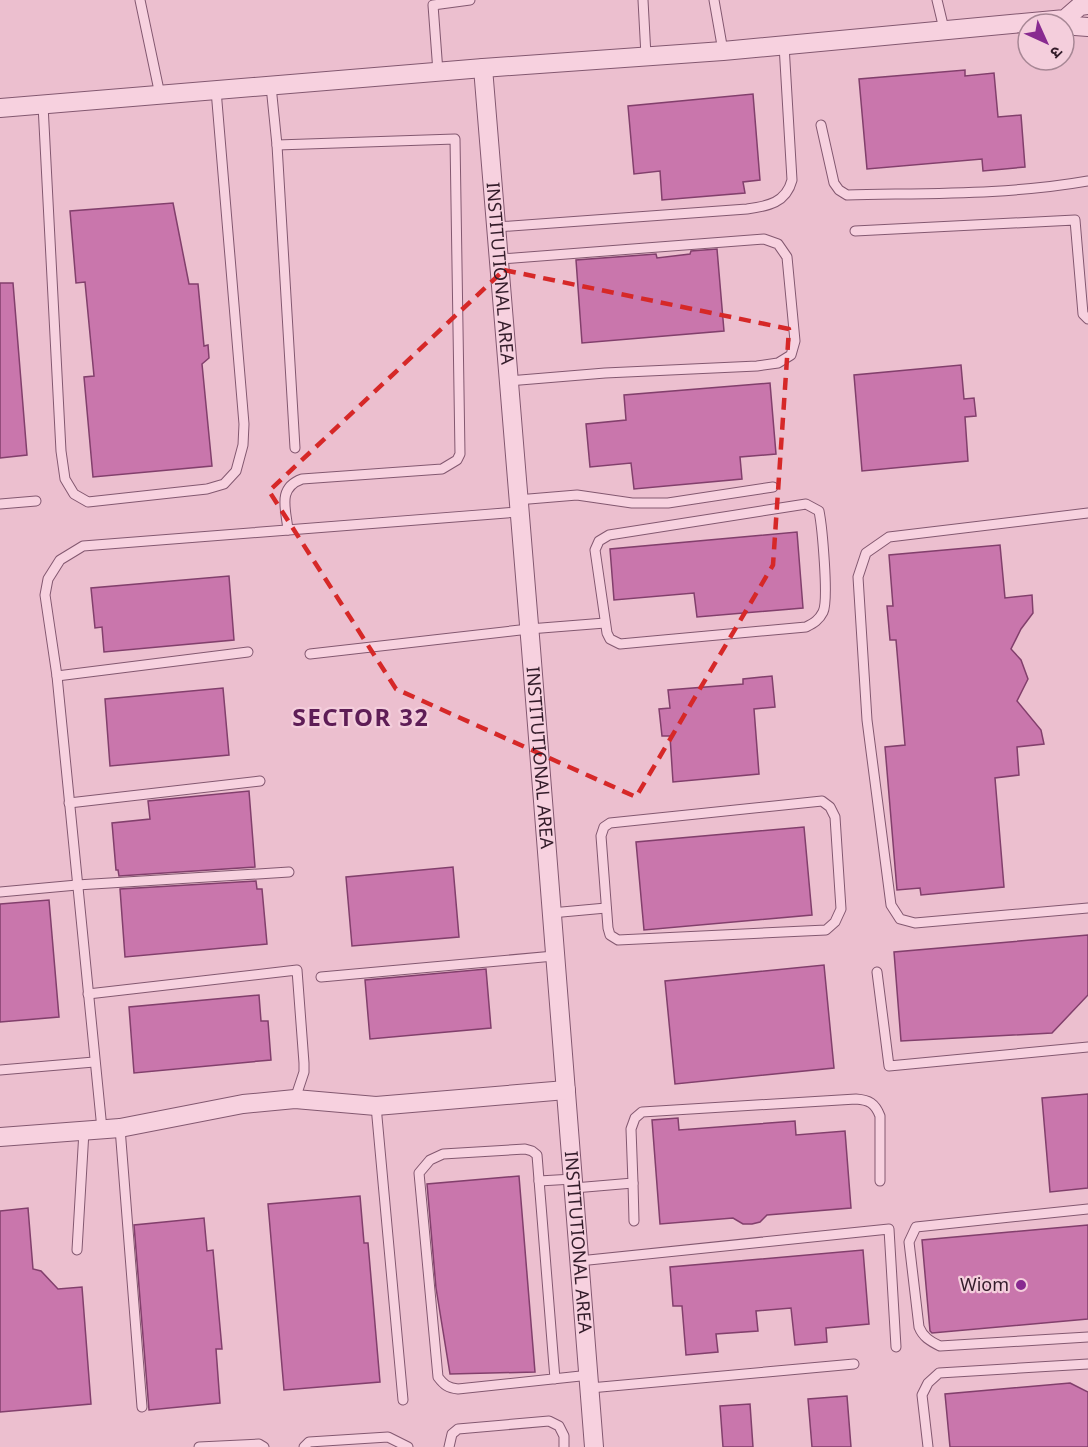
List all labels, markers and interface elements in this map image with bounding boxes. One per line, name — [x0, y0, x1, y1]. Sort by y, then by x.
north arrow — [1016, 12, 1076, 72]
text: उ — [1044, 40, 1066, 62]
street label: INSTITUTIONAL AREA — [479, 181, 517, 366]
street label: INSTITUTIONAL AREA — [519, 666, 557, 850]
district label: SECTOR 32 — [292, 704, 430, 736]
street label: INSTITUTIONAL AREA — [558, 1150, 595, 1335]
place label: Wiom — [960, 1275, 1009, 1298]
marker: Wiom — [1014, 1278, 1028, 1292]

